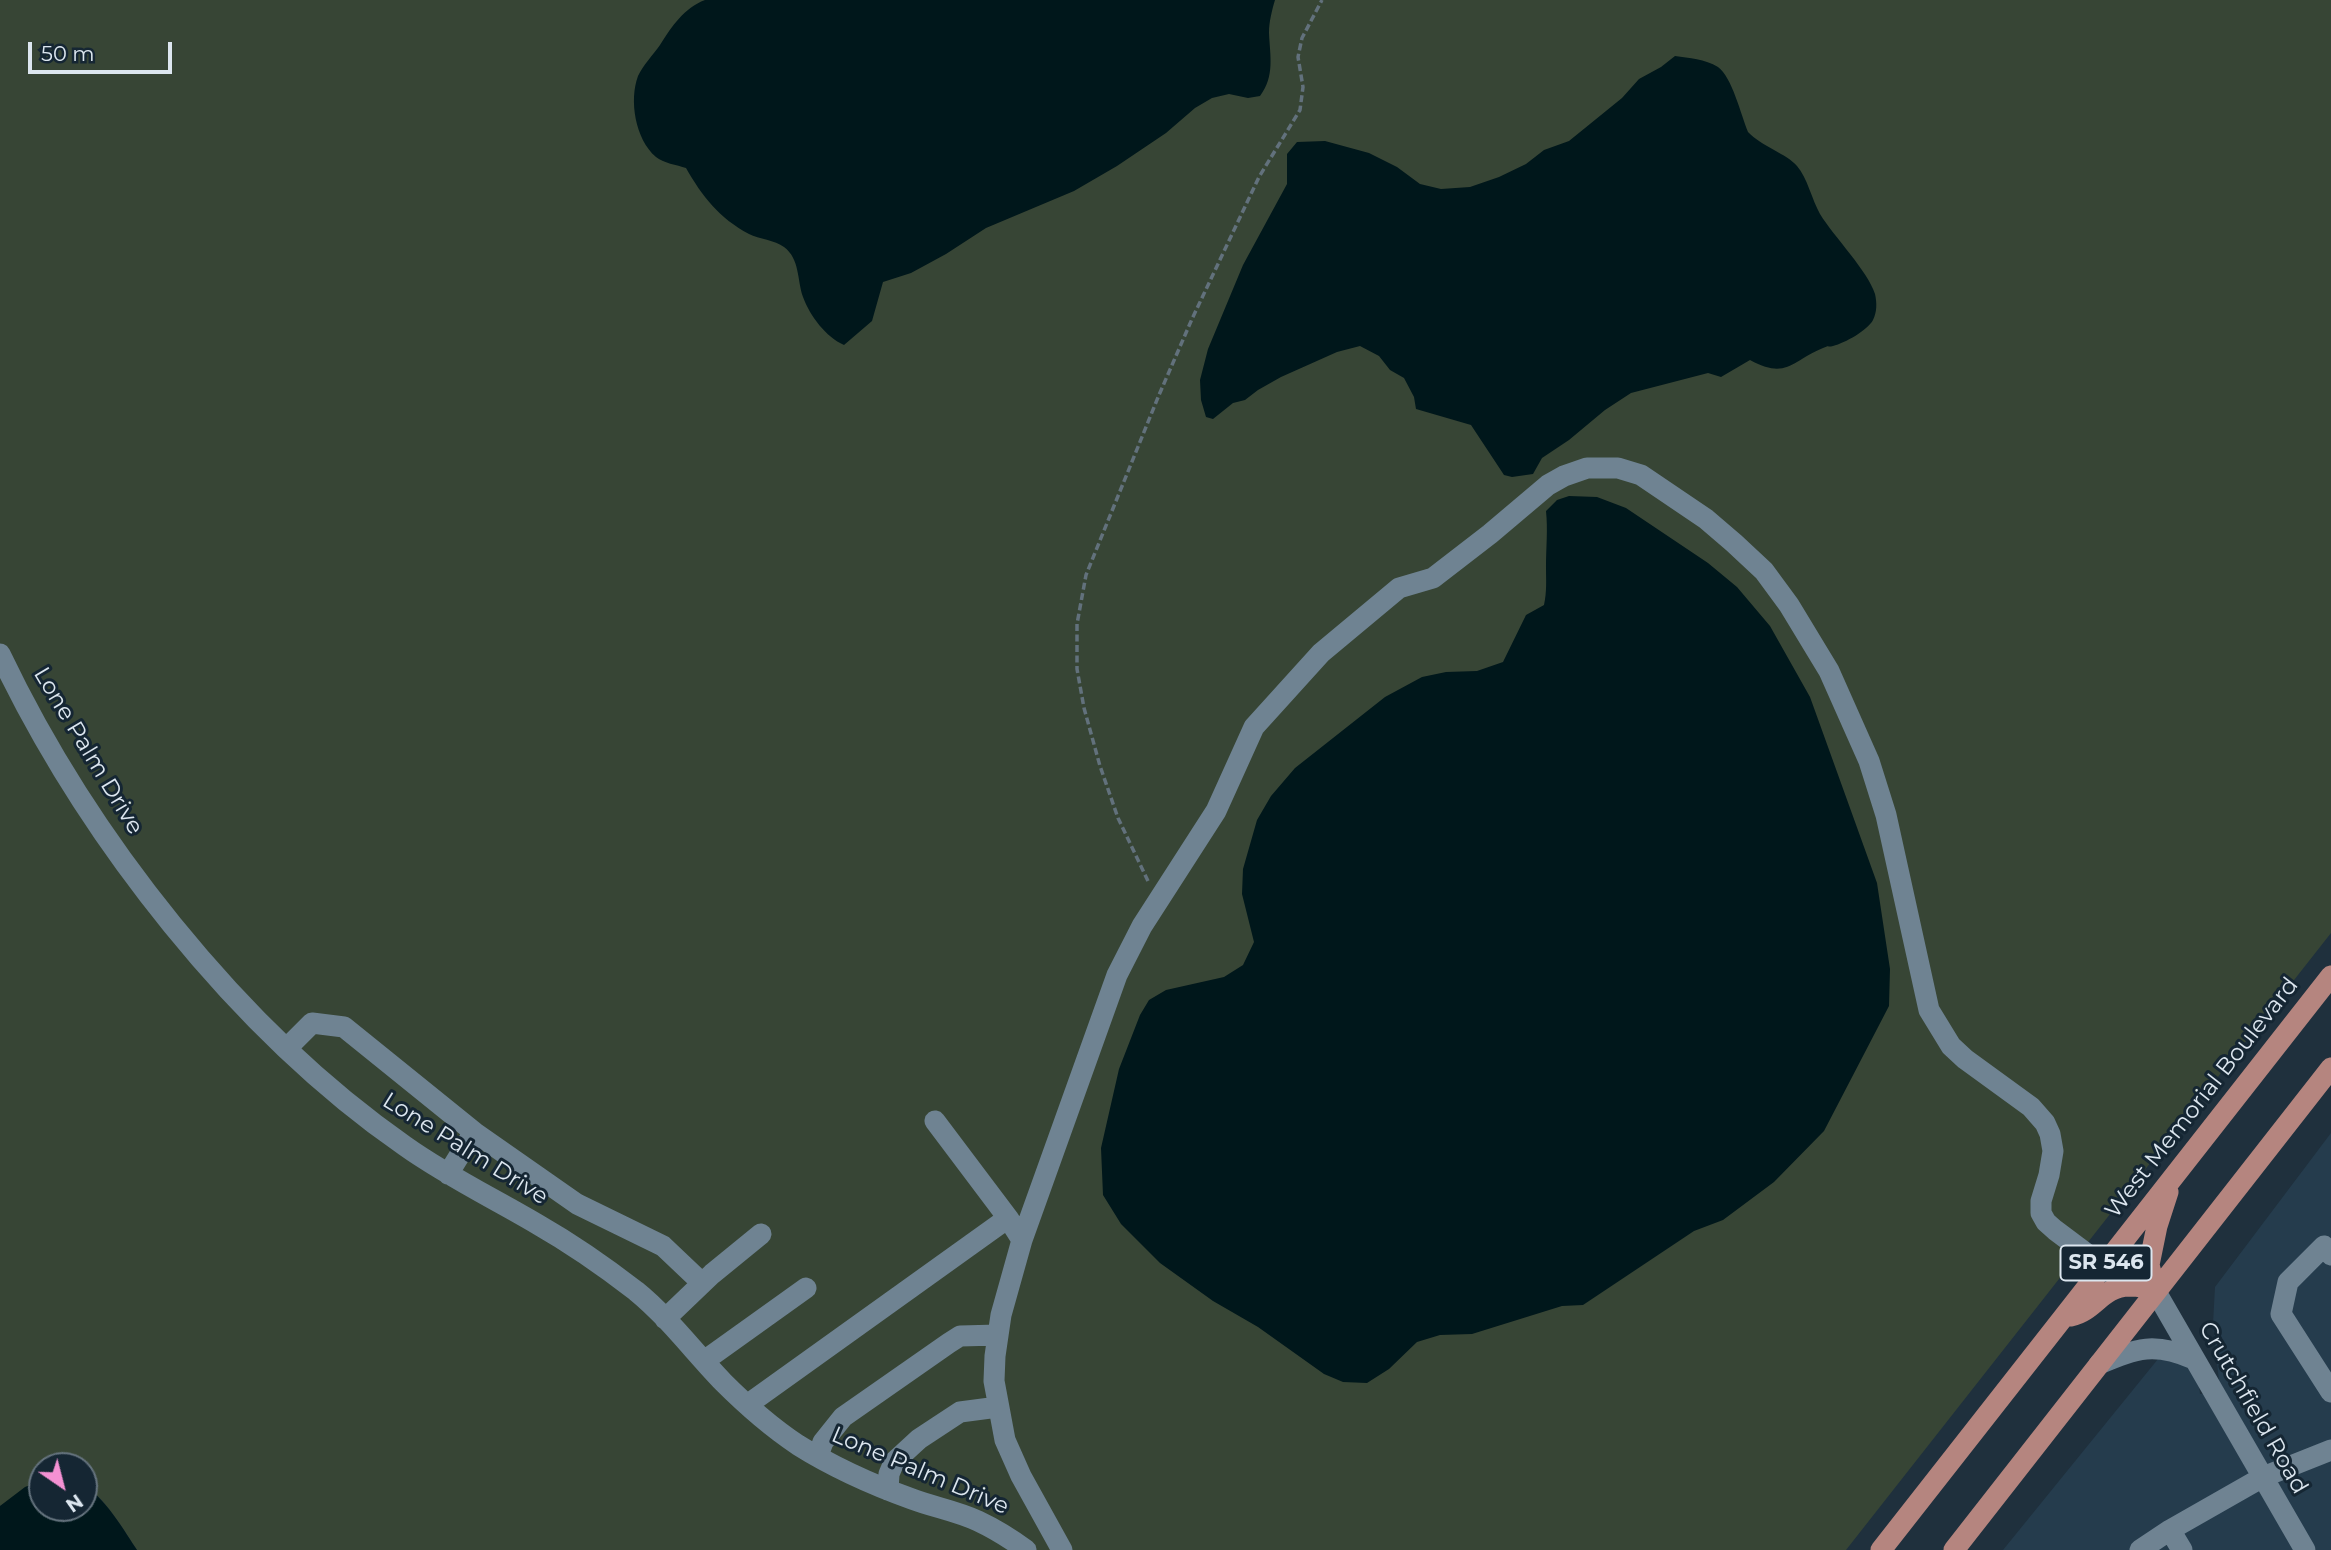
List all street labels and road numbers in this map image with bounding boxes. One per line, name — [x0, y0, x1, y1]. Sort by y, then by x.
street label: Lone Palm Drive — [27, 663, 149, 839]
street label: West Memorial Boulevard — [2100, 972, 2304, 1224]
street label: Lone Palm Drive — [377, 1087, 553, 1211]
road number: SR 546 — [2060, 1246, 2152, 1280]
street label: Crutchfield Road — [2193, 1317, 2313, 1499]
street label: Lone Palm Drive — [827, 1421, 1013, 1521]

